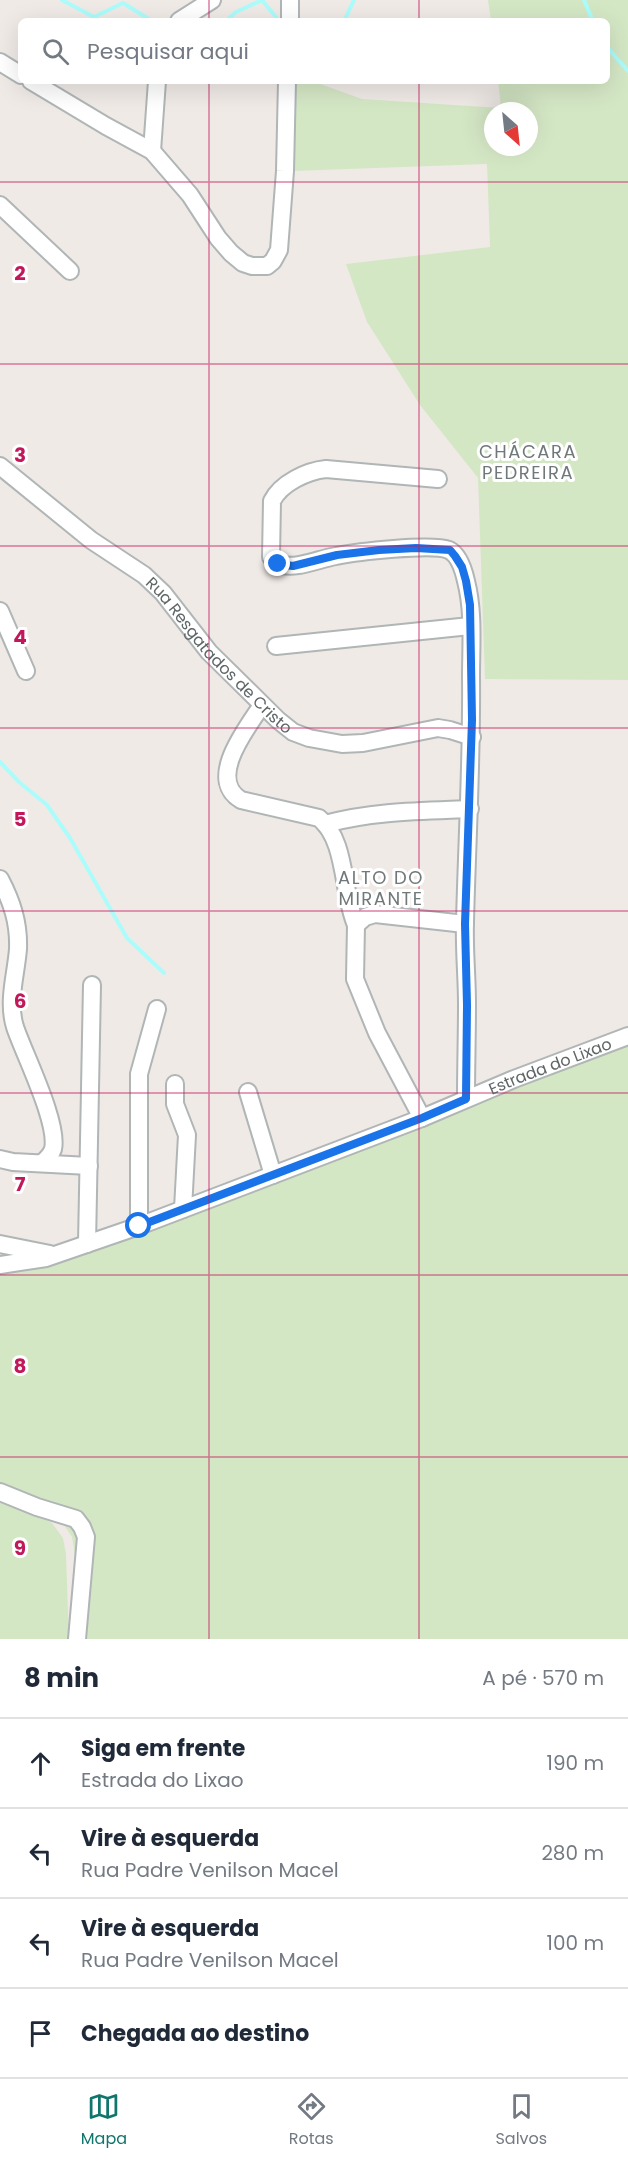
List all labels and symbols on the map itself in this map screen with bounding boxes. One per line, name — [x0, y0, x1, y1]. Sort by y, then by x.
north arrow — [484, 102, 538, 156]
text: 2 — [14, 259, 26, 287]
district label: CHÁCARA PEDREIRA — [479, 439, 577, 485]
text: 3 — [14, 441, 26, 469]
route end — [264, 550, 290, 576]
street label: Rua Resgatados de Cristo — [141, 571, 297, 739]
text: 4 — [13, 623, 27, 651]
text: 5 — [14, 805, 27, 833]
district label: ALTO DO MIRANTE — [338, 865, 424, 911]
text: 6 — [14, 987, 26, 1015]
street label: Estrada do Lixao — [485, 1032, 615, 1100]
text: 7 — [15, 1170, 26, 1198]
route start — [125, 1212, 151, 1238]
text: 8 — [14, 1352, 26, 1380]
text: 9 — [14, 1534, 26, 1562]

